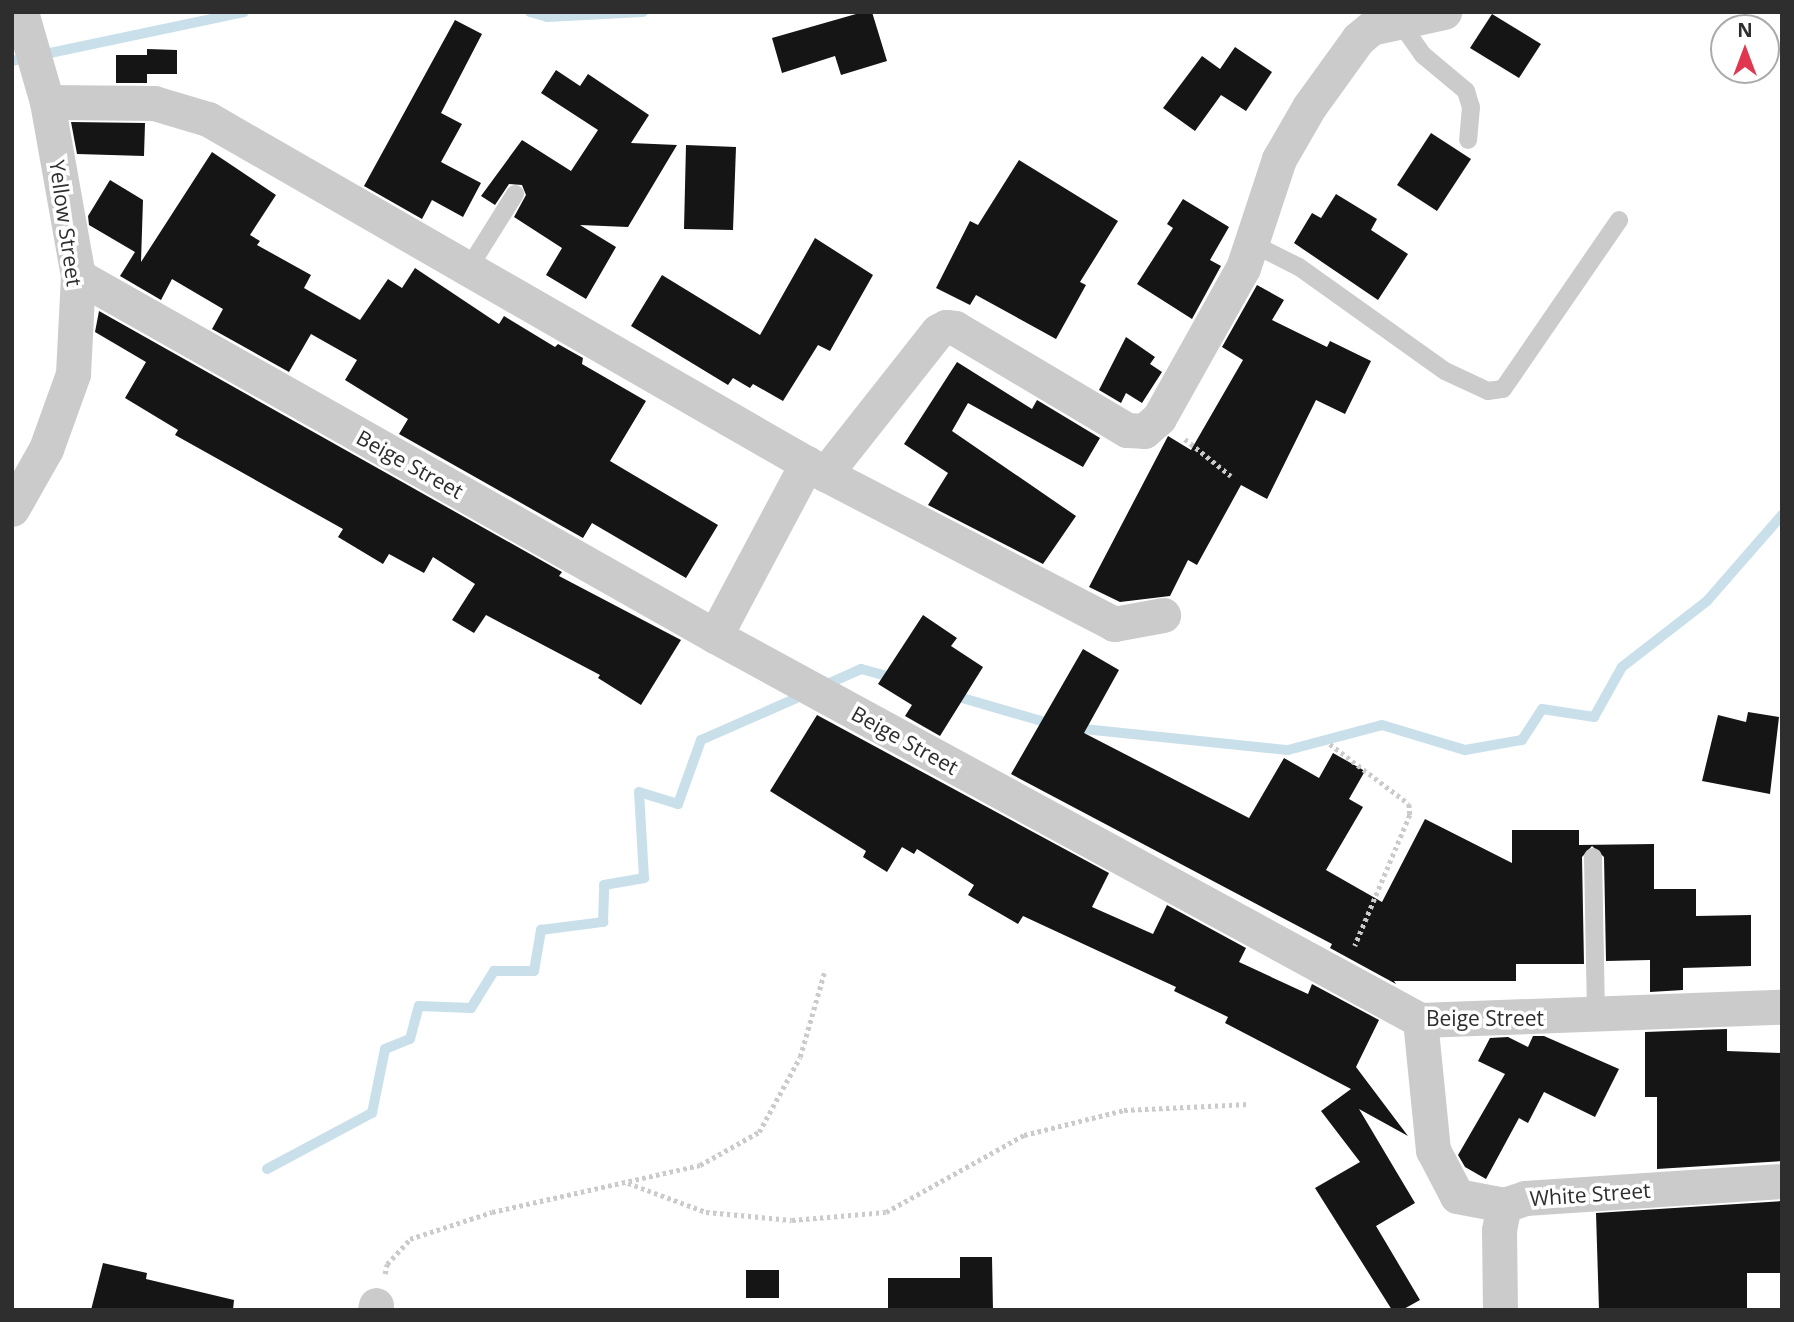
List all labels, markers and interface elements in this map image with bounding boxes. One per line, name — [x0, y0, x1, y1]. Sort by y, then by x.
north arrow — [1710, 14, 1780, 84]
text: N — [1737, 17, 1753, 43]
street label: Yellow Street — [45, 158, 87, 288]
street label: Beige Street — [352, 424, 468, 504]
street label: Beige Street — [847, 700, 963, 780]
street label: Beige Street — [1426, 1005, 1544, 1031]
street label: White Street — [1529, 1177, 1651, 1211]

